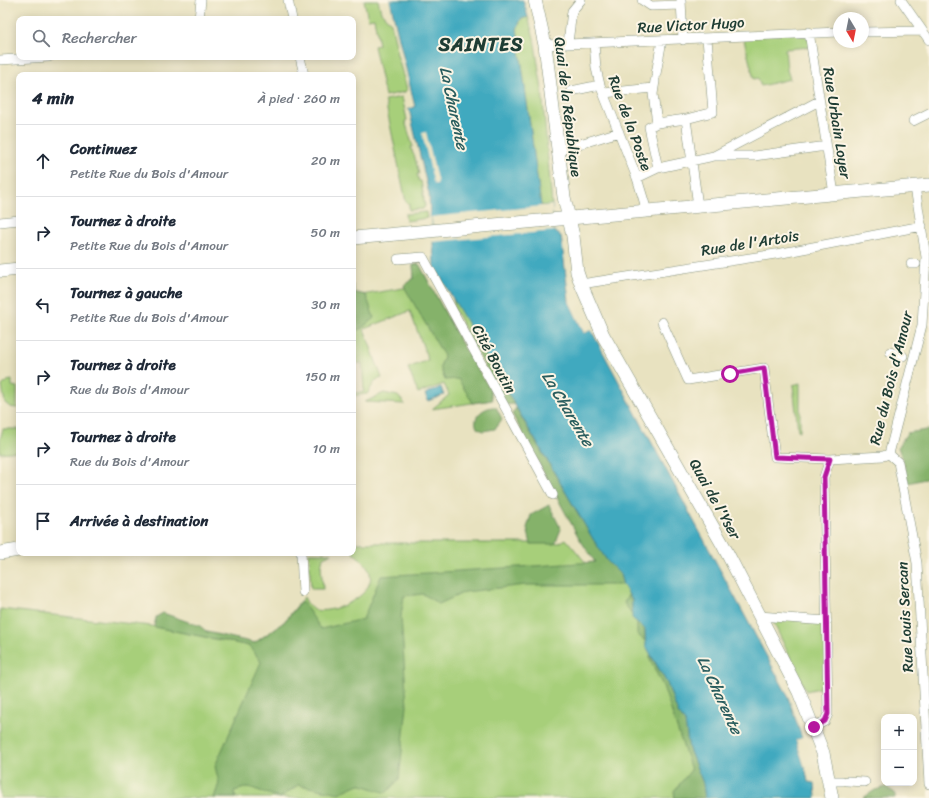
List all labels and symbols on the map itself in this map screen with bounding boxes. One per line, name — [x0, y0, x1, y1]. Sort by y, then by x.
street label: Rue Victor Hugo — [637, 9, 746, 41]
north arrow — [833, 12, 869, 48]
district label: SAINTES — [437, 28, 524, 61]
street label: Quai de la République — [547, 36, 589, 178]
water label: La Charente — [431, 64, 477, 154]
street label: Rue Urbain Loyer — [815, 66, 859, 181]
street label: Rue de la Poste — [601, 71, 659, 175]
street label: Rue de l'Artois — [699, 222, 801, 264]
street label: Rue du Bois d'Amour — [862, 307, 920, 448]
street label: Cité Boutin — [465, 319, 523, 399]
water label: La Charente — [534, 365, 603, 454]
route start — [721, 365, 739, 383]
street label: Quai de l'Yser — [682, 454, 748, 545]
street label: Rue Louis Sercan — [889, 561, 921, 673]
water label: La Charente — [689, 651, 752, 741]
route end — [805, 718, 823, 736]

